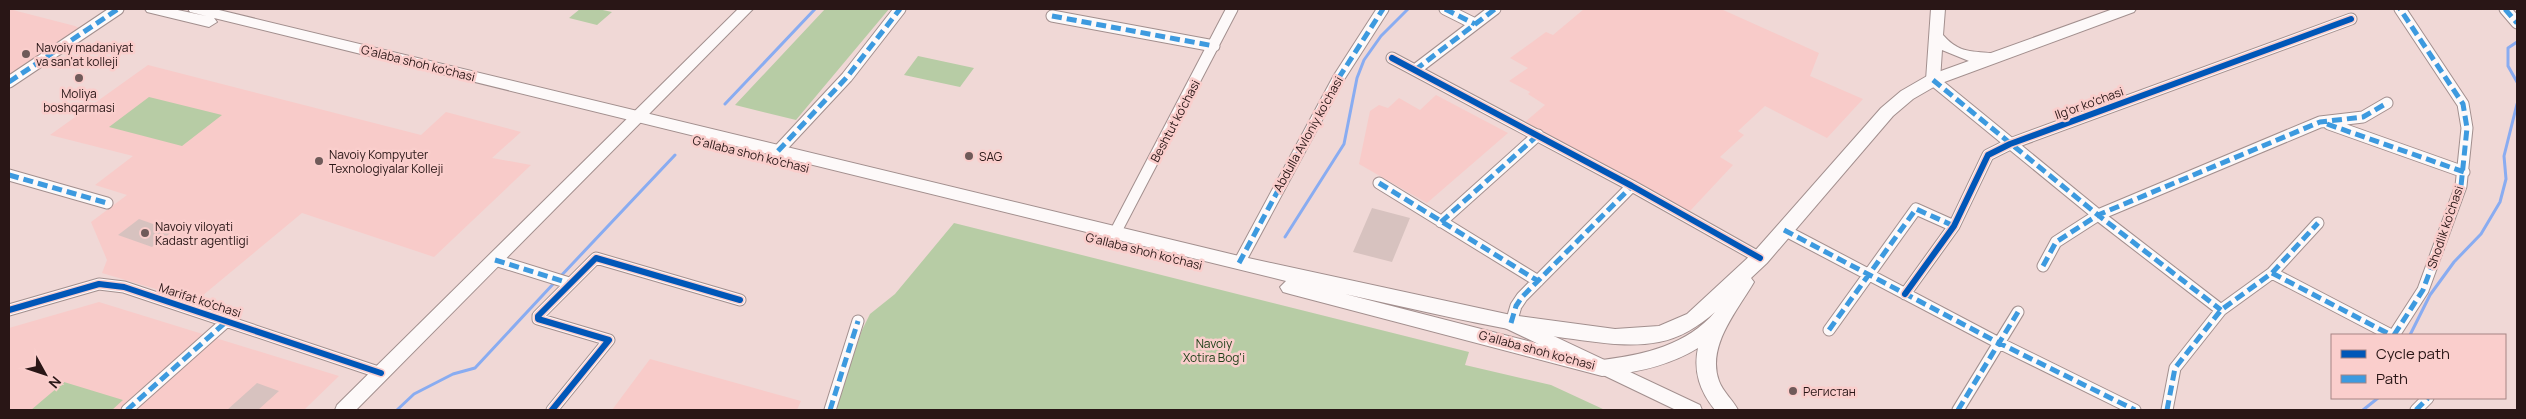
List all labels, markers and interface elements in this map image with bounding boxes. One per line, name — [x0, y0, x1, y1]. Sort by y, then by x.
place label: Navoiy madaniyat va san'at kolleji — [36, 39, 133, 70]
street label: G'alaba shoh ko'chasi — [359, 41, 477, 85]
marker: Navoiy madaniyat va san'at kolleji — [20, 48, 32, 60]
marker: Moliya boshqarmasi — [73, 72, 85, 84]
street label: Abdulla Avloniy ko'chasi — [1269, 73, 1347, 195]
street label: Beshtut ko'chasi — [1146, 77, 1204, 165]
street label: Ilg'or ko'chasi — [2052, 83, 2126, 123]
place label: Moliya boshqarmasi — [43, 85, 115, 116]
street label: G'allaba shoh ko'chasi — [691, 131, 811, 177]
place label: Navoiy Kompyuter Texnologiyalar Kolleji — [329, 146, 443, 177]
place label: SAG — [979, 148, 1003, 165]
marker: SAG — [963, 150, 975, 162]
marker: Navoiy Kompyuter Texnologiyalar Kolleji — [313, 155, 325, 167]
street label: Shodlik ko'chasi — [2423, 183, 2467, 271]
place label: Navoiy viloyati Kadastr agentligi — [155, 218, 248, 249]
marker: Navoiy viloyati Kadastr agentligi — [139, 227, 151, 239]
street label: G'allaba shoh ko'chasi — [1084, 228, 1204, 274]
street label: Marifat ko'chasi — [157, 279, 243, 321]
street label: G'allaba shoh ko'chasi — [1477, 326, 1597, 374]
legend — [2331, 334, 2506, 399]
park label: Navoiy Xotira Bog'i — [1183, 335, 1245, 366]
text: Cycle path — [2376, 343, 2450, 364]
north arrow — [20, 349, 70, 399]
text: Path — [2376, 368, 2408, 389]
text: N — [45, 373, 66, 393]
place label: Регистан — [1803, 383, 1856, 400]
marker: Регистан — [1787, 385, 1799, 397]

